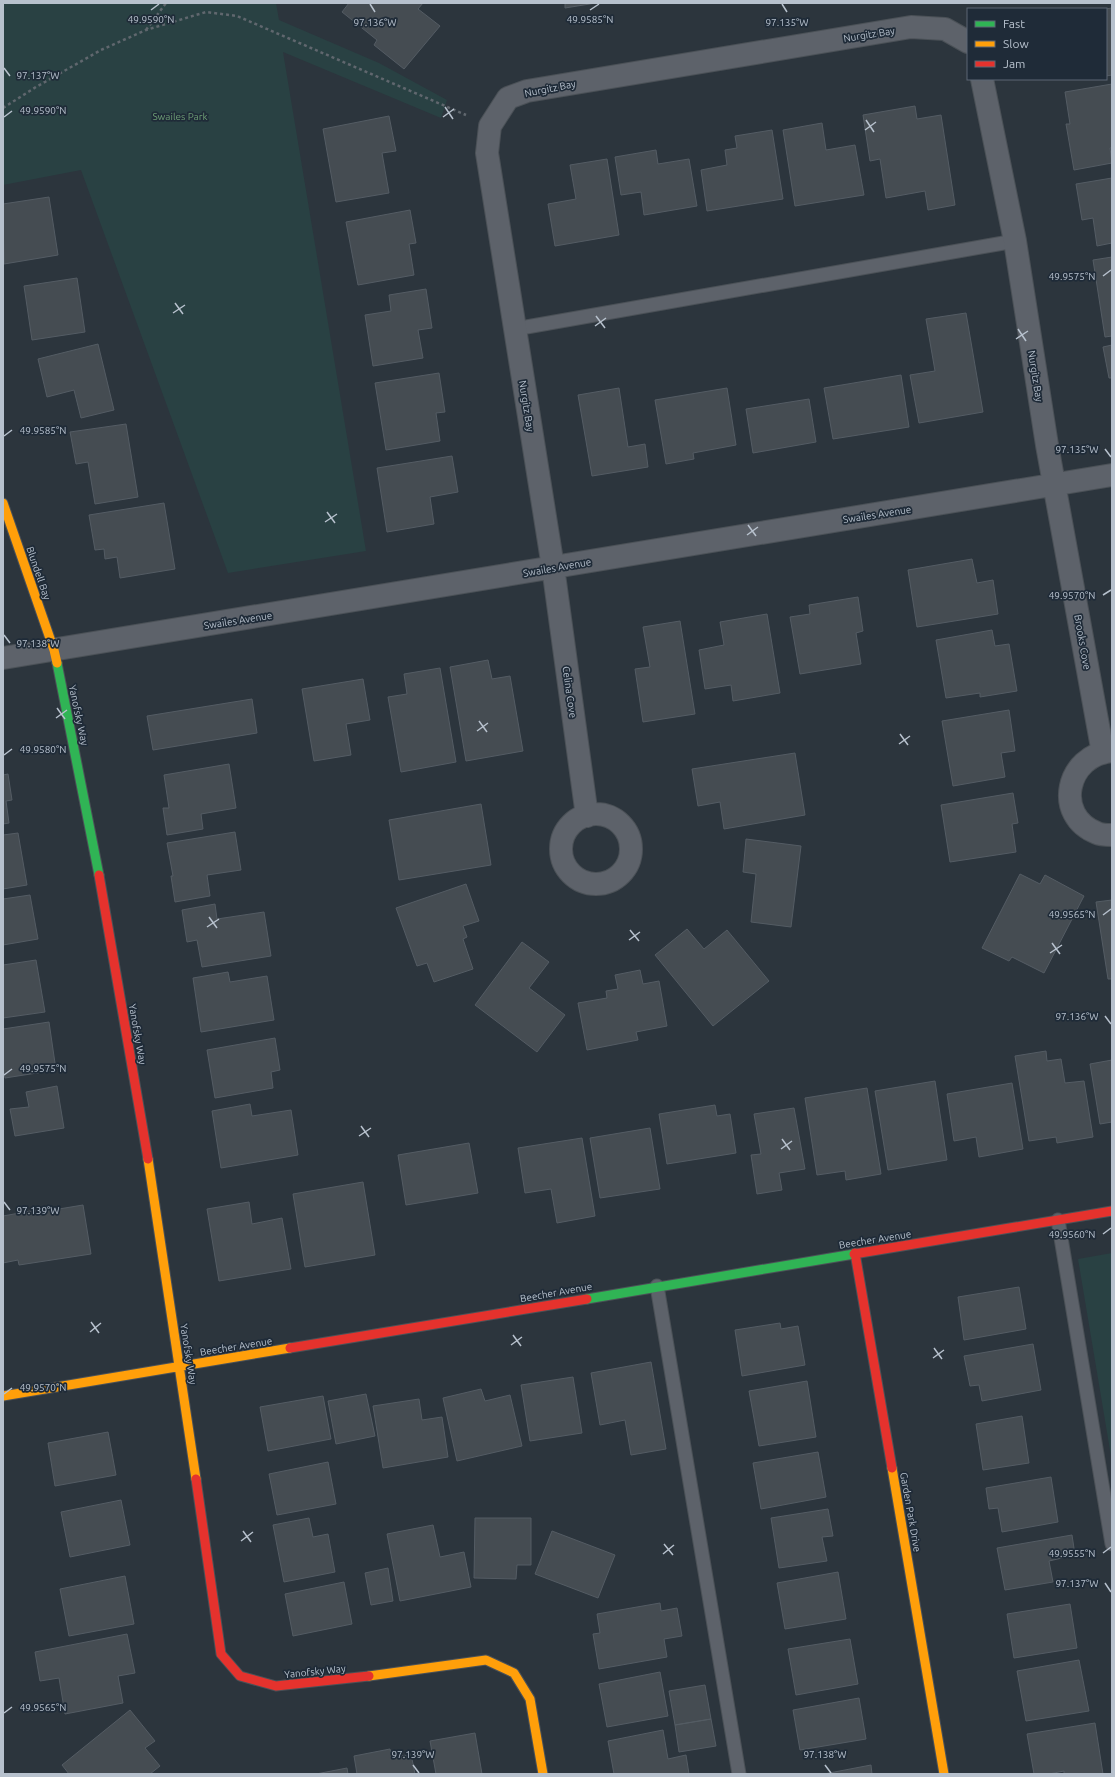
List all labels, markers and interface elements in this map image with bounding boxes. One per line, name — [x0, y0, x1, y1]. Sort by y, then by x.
legend — [967, 8, 1107, 80]
text: 49.9590°N — [128, 14, 174, 25]
text: 49.9585°N — [567, 14, 613, 25]
text: 97.136°W — [353, 17, 397, 28]
text: 97.135°W — [765, 17, 809, 28]
text: Fast — [1003, 17, 1025, 30]
street label: Nurgitz Bay — [843, 25, 896, 44]
text: Slow — [1003, 37, 1029, 50]
text: Jam — [1003, 57, 1025, 70]
text: 97.137°W — [16, 70, 60, 81]
street label: Nurgitz Bay — [524, 78, 577, 99]
text: 49.9590°N — [20, 105, 66, 116]
park label: Swailes Park — [152, 111, 208, 122]
text: 49.9575°N — [1049, 271, 1095, 282]
street label: Nurgitz Bay — [1026, 350, 1045, 403]
street label: Nurgitz Bay — [517, 380, 536, 433]
text: 49.9585°N — [20, 425, 66, 436]
text: 97.135°W — [1055, 444, 1099, 455]
street label: Swailes Avenue — [842, 504, 912, 525]
street label: Blundell Bay — [24, 545, 53, 601]
street label: Swailes Avenue — [522, 556, 592, 579]
text: 49.9570°N — [1049, 590, 1095, 601]
street label: Swailes Avenue — [203, 610, 273, 631]
street label: Brooks Cove — [1072, 614, 1093, 671]
text: 97.138°W — [16, 638, 60, 649]
street label: Celina Cove — [560, 665, 579, 719]
street label: Yanofsky Way — [67, 684, 90, 746]
text: 49.9580°N — [20, 744, 66, 755]
text: 49.9565°N — [1049, 909, 1095, 920]
street label: Yanofsky Way — [127, 1003, 148, 1065]
text: 97.136°W — [1055, 1011, 1099, 1022]
text: 49.9575°N — [20, 1063, 66, 1074]
text: 97.139°W — [16, 1205, 60, 1216]
street label: Beecher Avenue — [838, 1228, 912, 1251]
text: 49.9560°N — [1049, 1229, 1095, 1240]
street label: Beecher Avenue — [519, 1281, 593, 1304]
street label: Yanofsky Way — [178, 1323, 199, 1385]
street label: Beecher Avenue — [199, 1335, 273, 1358]
text: 49.9570°N — [20, 1382, 66, 1393]
street label: Garden Park Drive — [898, 1471, 923, 1553]
text: 49.9555°N — [1049, 1548, 1095, 1559]
text: 97.137°W — [1055, 1578, 1099, 1589]
street label: Yanofsky Way — [284, 1663, 346, 1680]
text: 49.9565°N — [20, 1702, 66, 1713]
text: 97.139°W — [391, 1749, 435, 1760]
text: 97.138°W — [803, 1749, 847, 1760]

